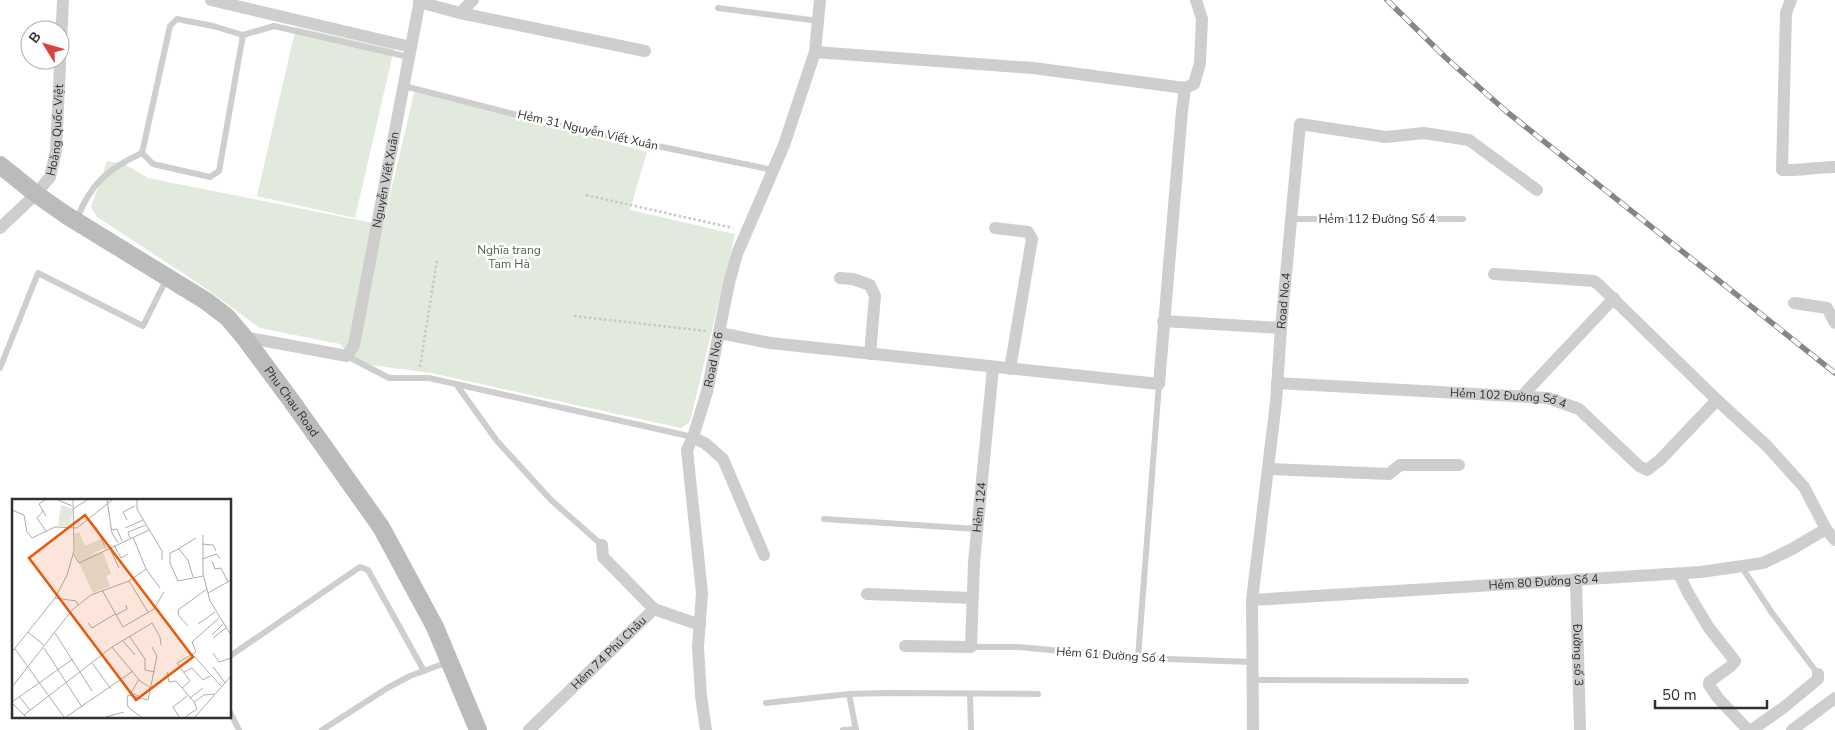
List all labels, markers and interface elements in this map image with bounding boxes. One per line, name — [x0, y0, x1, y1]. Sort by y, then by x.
north arrow — [20, 20, 70, 70]
text: B — [25, 28, 46, 47]
street label: Hoàng Quốc Việt — [43, 83, 67, 177]
street label: Hẻm 31 Nguyễn Viết Xuân — [516, 106, 660, 154]
street label: Nguyễn Viết Xuân — [369, 130, 403, 229]
street label: Hẻm 112 Đường Số 4 — [1318, 211, 1436, 227]
park label: Nghĩa trang Tam Hà — [477, 242, 541, 272]
street label: Road No.4 — [1273, 272, 1294, 330]
street label: Road No.6 — [700, 330, 727, 389]
street label: Phu Chau Road — [261, 363, 322, 440]
street label: Hẻm 102 Đường Số 4 — [1450, 385, 1569, 412]
street label: Hẻm 124 — [969, 481, 990, 533]
inset map — [12, 499, 231, 718]
street label: Hẻm 80 Đường Số 4 — [1488, 570, 1599, 593]
street label: Hẻm 74 Phú Châu — [568, 613, 650, 693]
street label: Đường số 3 — [1569, 623, 1587, 686]
street label: Hẻm 61 Đường Số 4 — [1056, 643, 1166, 667]
scale bar — [1655, 678, 1768, 710]
text: 50 m — [1662, 685, 1697, 705]

